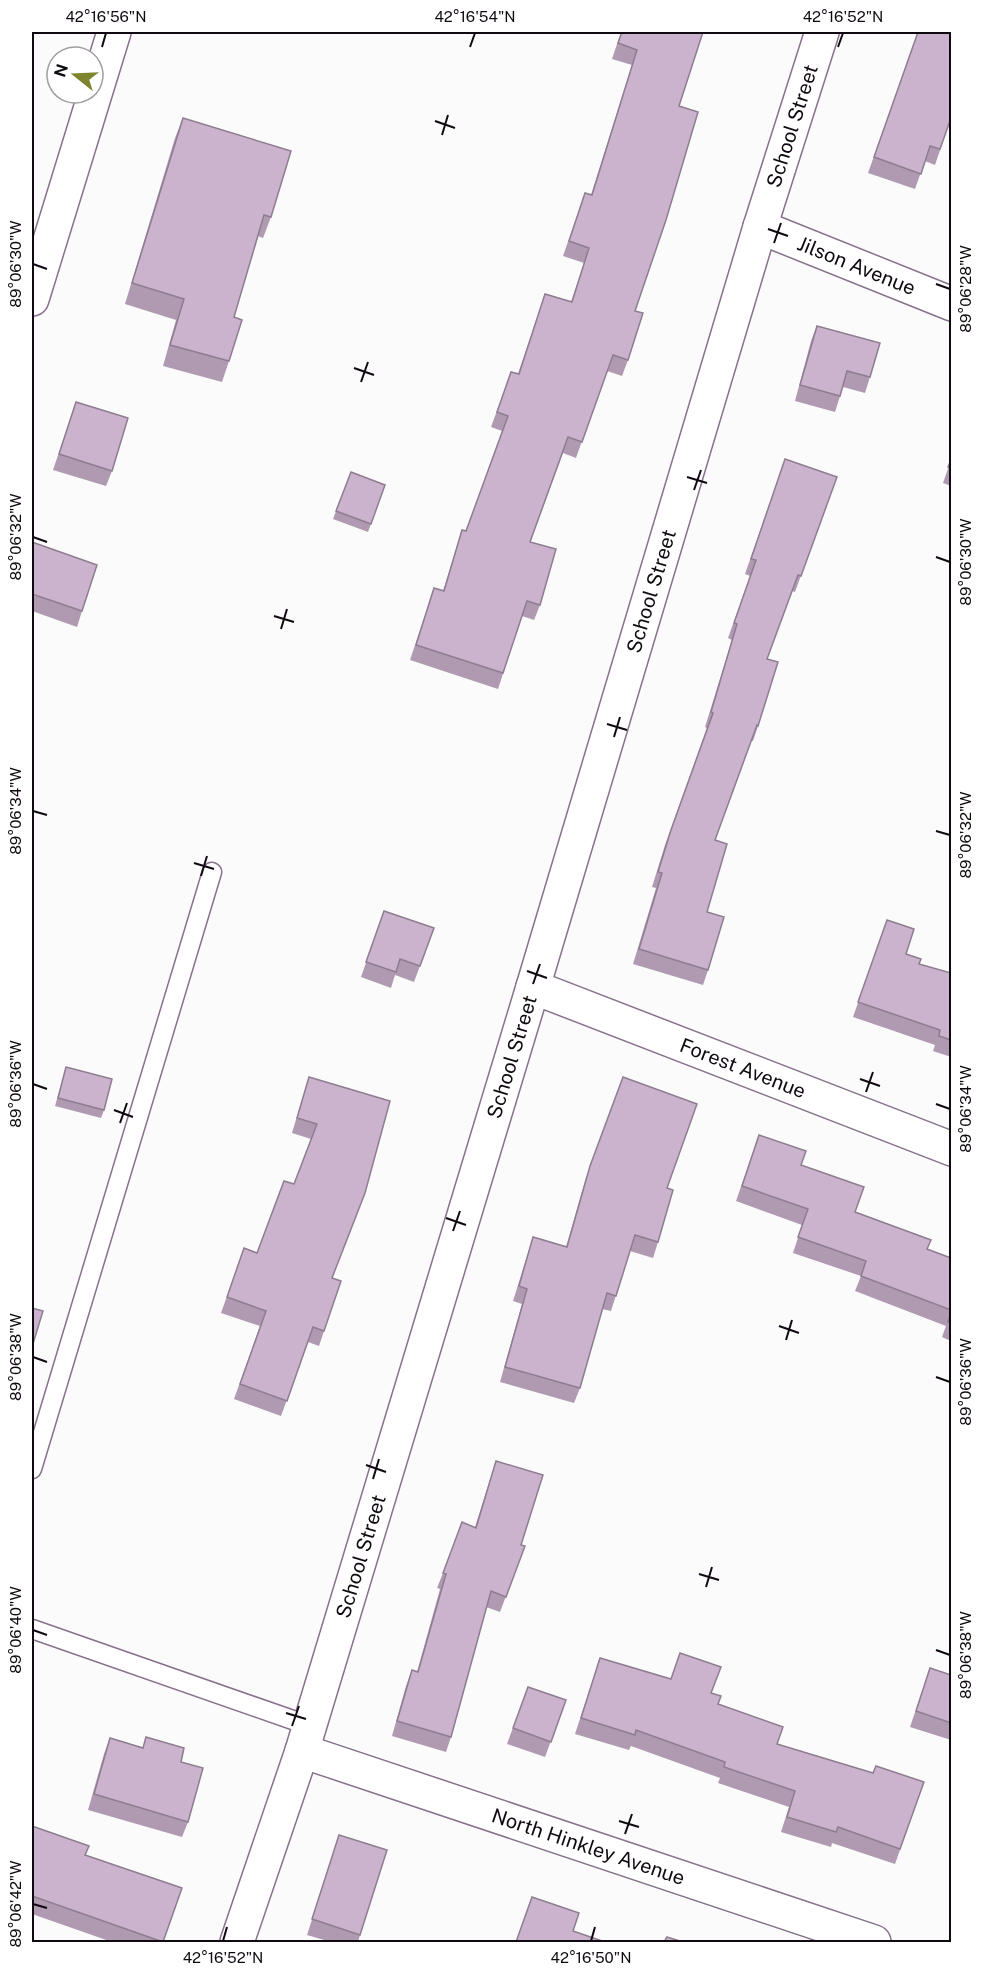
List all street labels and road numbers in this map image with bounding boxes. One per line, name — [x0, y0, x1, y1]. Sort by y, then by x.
street label: School Street — [761, 62, 823, 191]
street label: Jilson Avenue — [794, 231, 919, 300]
street label: School Street — [621, 527, 681, 656]
street label: School Street — [482, 992, 542, 1121]
street label: Forest Avenue — [676, 1033, 809, 1103]
street label: School Street — [331, 1492, 391, 1621]
street label: North Hinkley Avenue — [489, 1803, 688, 1890]

